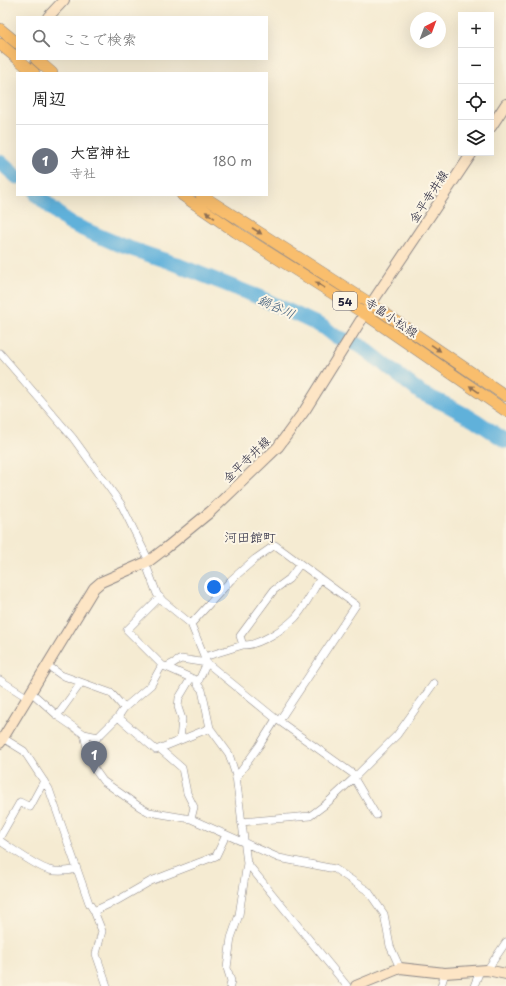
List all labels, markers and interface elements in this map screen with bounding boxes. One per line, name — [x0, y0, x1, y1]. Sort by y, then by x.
north arrow — [410, 12, 446, 48]
map controls — [458, 12, 494, 156]
button: + — [458, 12, 494, 48]
search box — [16, 16, 268, 60]
icon: search — [30, 27, 52, 49]
text: ここで検索 — [62, 27, 137, 50]
button: − — [458, 48, 494, 84]
button: locate — [458, 84, 494, 120]
text: 周辺 — [32, 85, 66, 111]
button: layers — [458, 120, 494, 156]
text: 大宮神社 — [70, 140, 130, 163]
text: 1 — [42, 151, 48, 170]
text: 180 m — [213, 151, 252, 170]
text: 寺社 — [70, 163, 96, 182]
street label: 金平寺井線 — [404, 166, 452, 226]
one-way arrow — [205, 211, 216, 219]
one-way arrow — [252, 227, 262, 235]
one-way arrow — [314, 282, 325, 289]
water label: 鍋谷川 — [255, 289, 299, 323]
road number: 54 — [333, 292, 357, 310]
street label: 寺畠小松線 — [362, 293, 422, 341]
one-way arrow — [431, 344, 442, 352]
one-way arrow — [469, 385, 479, 393]
street label: 金平寺井線 — [218, 432, 274, 486]
district label: 河田館町 — [224, 527, 276, 546]
your location — [204, 577, 224, 597]
pin: 1 — [81, 741, 107, 774]

